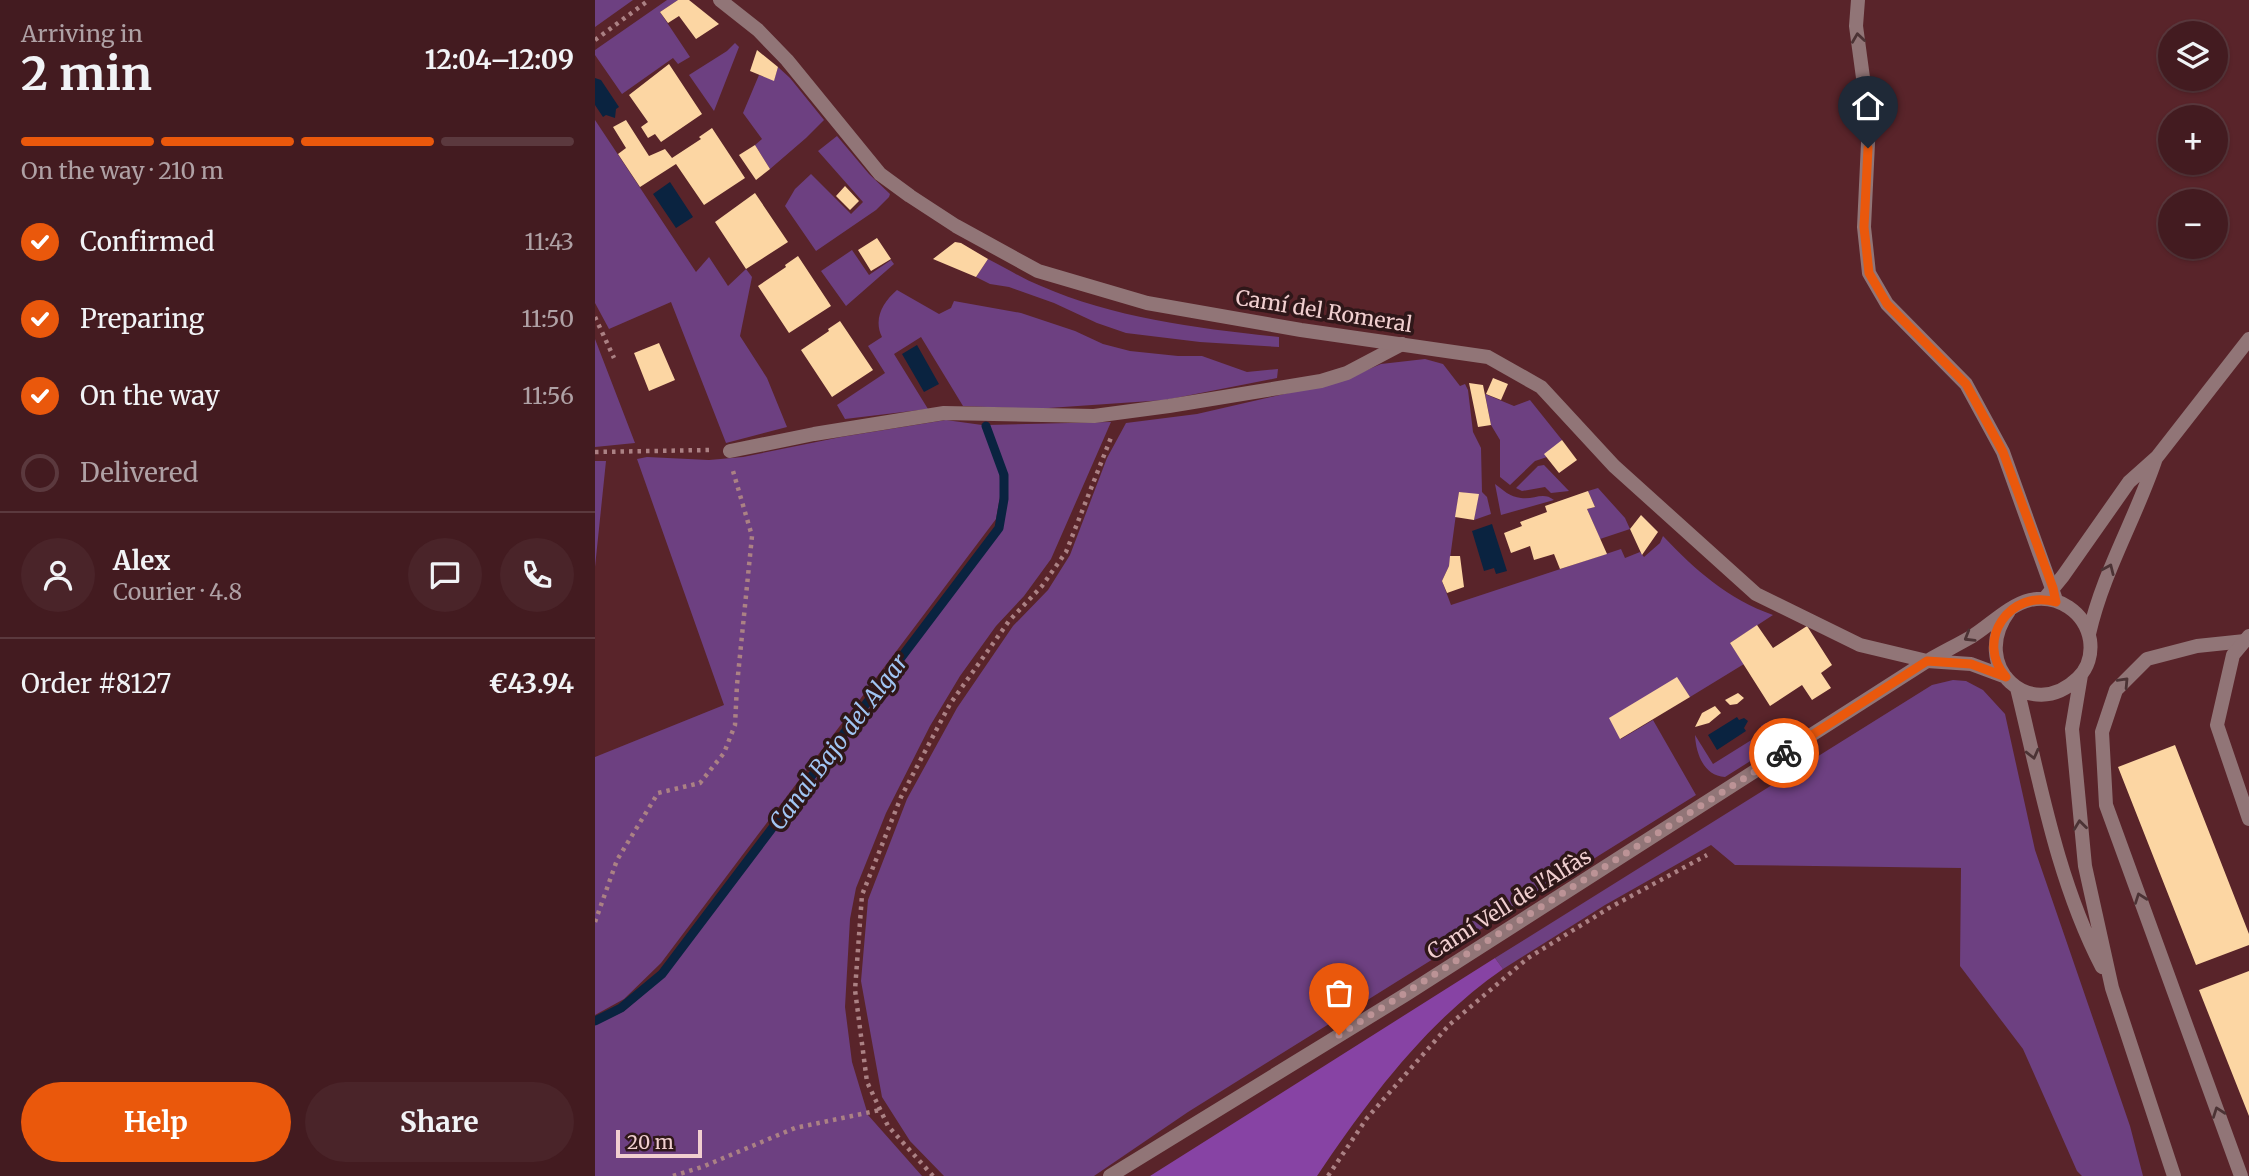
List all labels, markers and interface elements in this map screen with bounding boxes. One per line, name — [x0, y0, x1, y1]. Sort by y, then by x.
text: Arriving in — [21, 19, 143, 48]
map controls — [2158, 21, 2228, 259]
button: layers — [2158, 21, 2228, 91]
one-way arrow — [1850, 32, 1865, 44]
text: 12:04–12:09 — [425, 43, 574, 76]
text: 2 min — [21, 45, 152, 103]
pin — [1838, 76, 1898, 148]
icon: home — [1849, 87, 1887, 125]
button: + — [2158, 105, 2228, 175]
text: On the way · 210 m — [21, 156, 224, 185]
button: − — [2158, 189, 2228, 259]
icon: check — [21, 223, 59, 261]
text: Confirmed — [80, 225, 215, 258]
text: 11:43 — [525, 227, 574, 256]
street label: Camí del Romeral — [1234, 284, 1415, 338]
icon: check — [21, 300, 59, 338]
text: Preparing — [80, 302, 204, 335]
text: 11:50 — [521, 304, 574, 333]
icon: check — [21, 377, 59, 415]
text: On the way — [80, 379, 220, 412]
text: 11:56 — [522, 381, 574, 410]
text: Delivered — [80, 456, 199, 489]
button: person — [21, 538, 95, 612]
button: chat — [408, 538, 482, 612]
button: phone — [500, 538, 574, 612]
text: Alex — [113, 544, 170, 577]
one-way arrow — [2101, 564, 2115, 576]
text: Courier · 4.8 — [113, 577, 242, 606]
one-way arrow — [1964, 629, 1977, 642]
water label: Canal Bajo del Algar — [762, 648, 914, 836]
text: Order #8127 — [21, 667, 171, 700]
text: €43.94 — [489, 667, 574, 700]
one-way arrow — [2116, 677, 2128, 690]
courier — [1749, 718, 1819, 788]
icon: bike — [1765, 734, 1803, 772]
one-way arrow — [2025, 748, 2039, 760]
one-way arrow — [2073, 819, 2088, 831]
street label: Camí Vell de l'Alfàs — [1422, 843, 1596, 965]
one-way arrow — [2134, 893, 2148, 905]
pin — [1309, 963, 1369, 1035]
icon: bag — [1320, 974, 1358, 1012]
button: Help — [21, 1082, 291, 1162]
button: Share — [305, 1082, 574, 1162]
one-way arrow — [2212, 1106, 2226, 1118]
scale bar — [616, 1127, 702, 1159]
text: 20 m — [627, 1130, 674, 1154]

